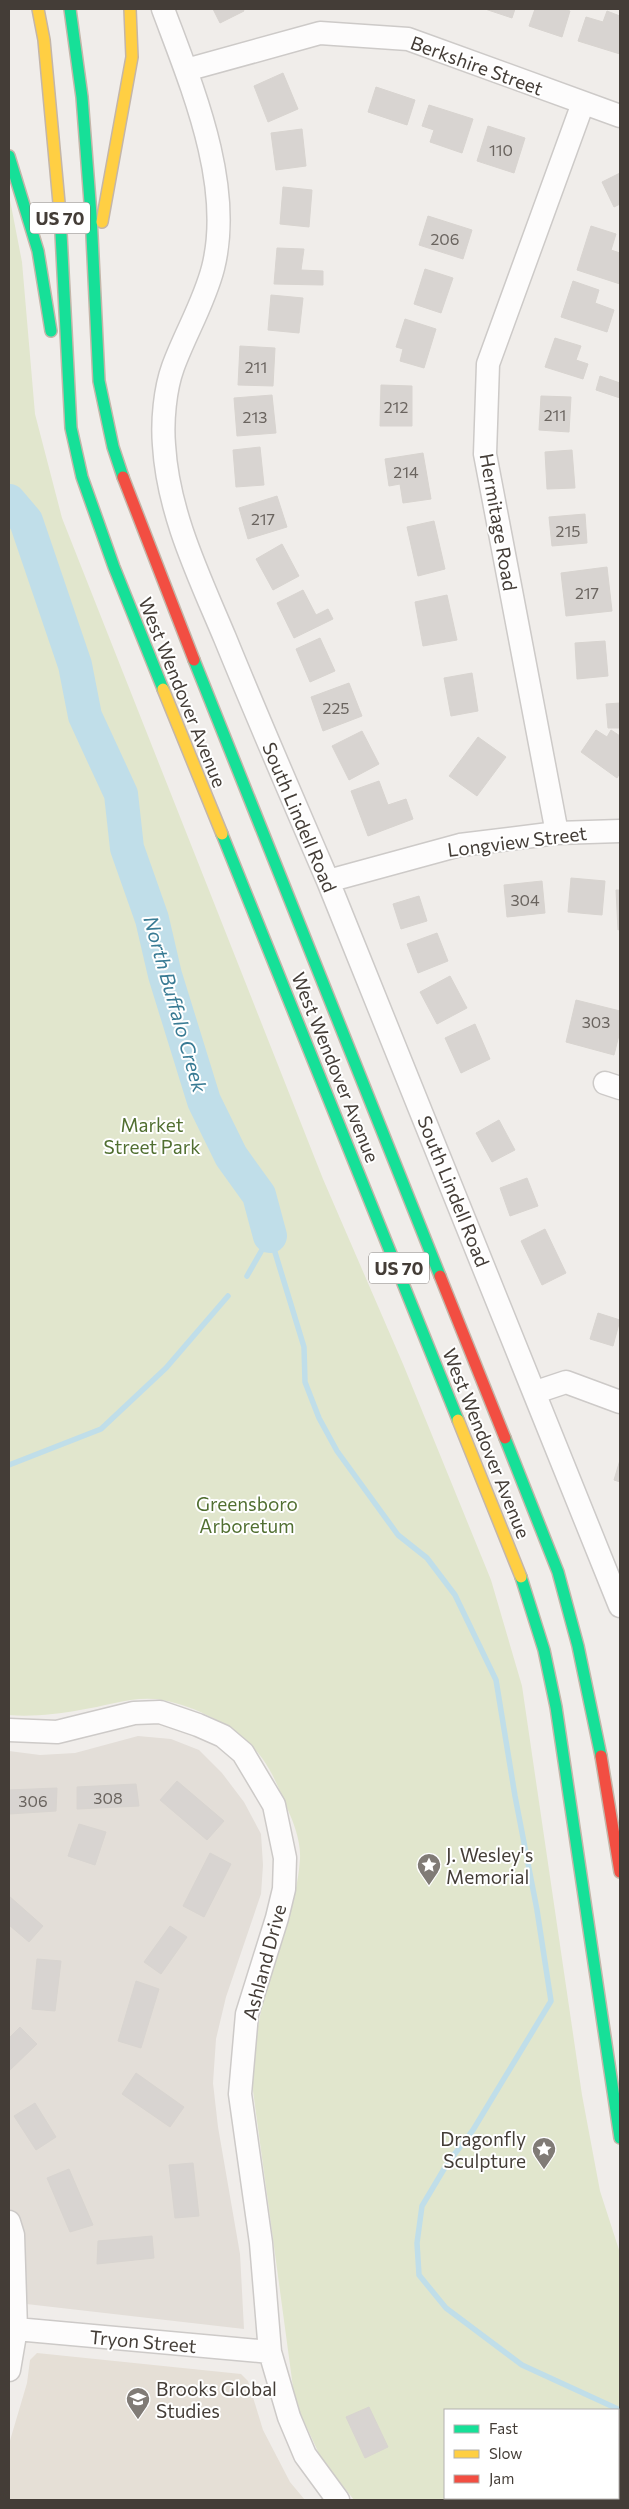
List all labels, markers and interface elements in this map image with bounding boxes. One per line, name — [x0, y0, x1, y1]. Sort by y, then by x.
street label: Berkshire Street — [408, 30, 547, 100]
house number: 110 — [489, 140, 513, 159]
road number: US 70 — [30, 202, 90, 234]
house number: 206 — [431, 229, 459, 248]
house number: 211 — [245, 357, 267, 376]
house number: 212 — [384, 397, 408, 416]
house number: 211 — [544, 405, 566, 424]
house number: 213 — [243, 407, 267, 426]
street label: Hermitage Road — [476, 451, 522, 593]
house number: 214 — [393, 462, 419, 481]
house number: 217 — [251, 509, 275, 528]
house number: 215 — [556, 521, 580, 540]
house number: 217 — [575, 583, 599, 602]
street label: West Wendover Avenue — [134, 594, 232, 790]
house number: 225 — [323, 698, 349, 717]
street label: South Lindell Road — [258, 739, 342, 895]
street label: Longview Street — [446, 821, 588, 861]
house number: 304 — [510, 890, 540, 909]
water label: North Buffalo Creek — [139, 913, 213, 1096]
street label: West Wendover Avenue — [287, 969, 385, 1165]
house number: 303 — [582, 1012, 610, 1031]
street label: South Lindell Road — [413, 1112, 495, 1270]
park label: Market Street Park — [103, 1113, 201, 1158]
road number: US 70 — [369, 1252, 429, 1284]
street label: West Wendover Avenue — [438, 1345, 536, 1541]
park label: Greensboro Arboretum — [196, 1492, 298, 1537]
house number: 308 — [93, 1788, 123, 1807]
house number: 306 — [18, 1791, 48, 1810]
place label: J. Wesley's Memorial — [446, 1843, 533, 1888]
place icon: J. Wesley's Memorial — [416, 1852, 442, 1886]
street label: Ashland Drive — [238, 1902, 290, 2022]
place label: Dragonfly Sculpture — [440, 2127, 526, 2172]
place icon: Dragonfly Sculpture — [531, 2136, 557, 2170]
street label: Tryon Street — [89, 2325, 198, 2357]
place label: Brooks Global Studies — [156, 2377, 277, 2422]
school or university icon: Brooks Global Studies — [125, 2386, 151, 2420]
legend — [444, 2409, 619, 2499]
text: Fast — [489, 2419, 518, 2437]
text: Slow — [489, 2444, 522, 2462]
text: Jam — [489, 2469, 514, 2487]

